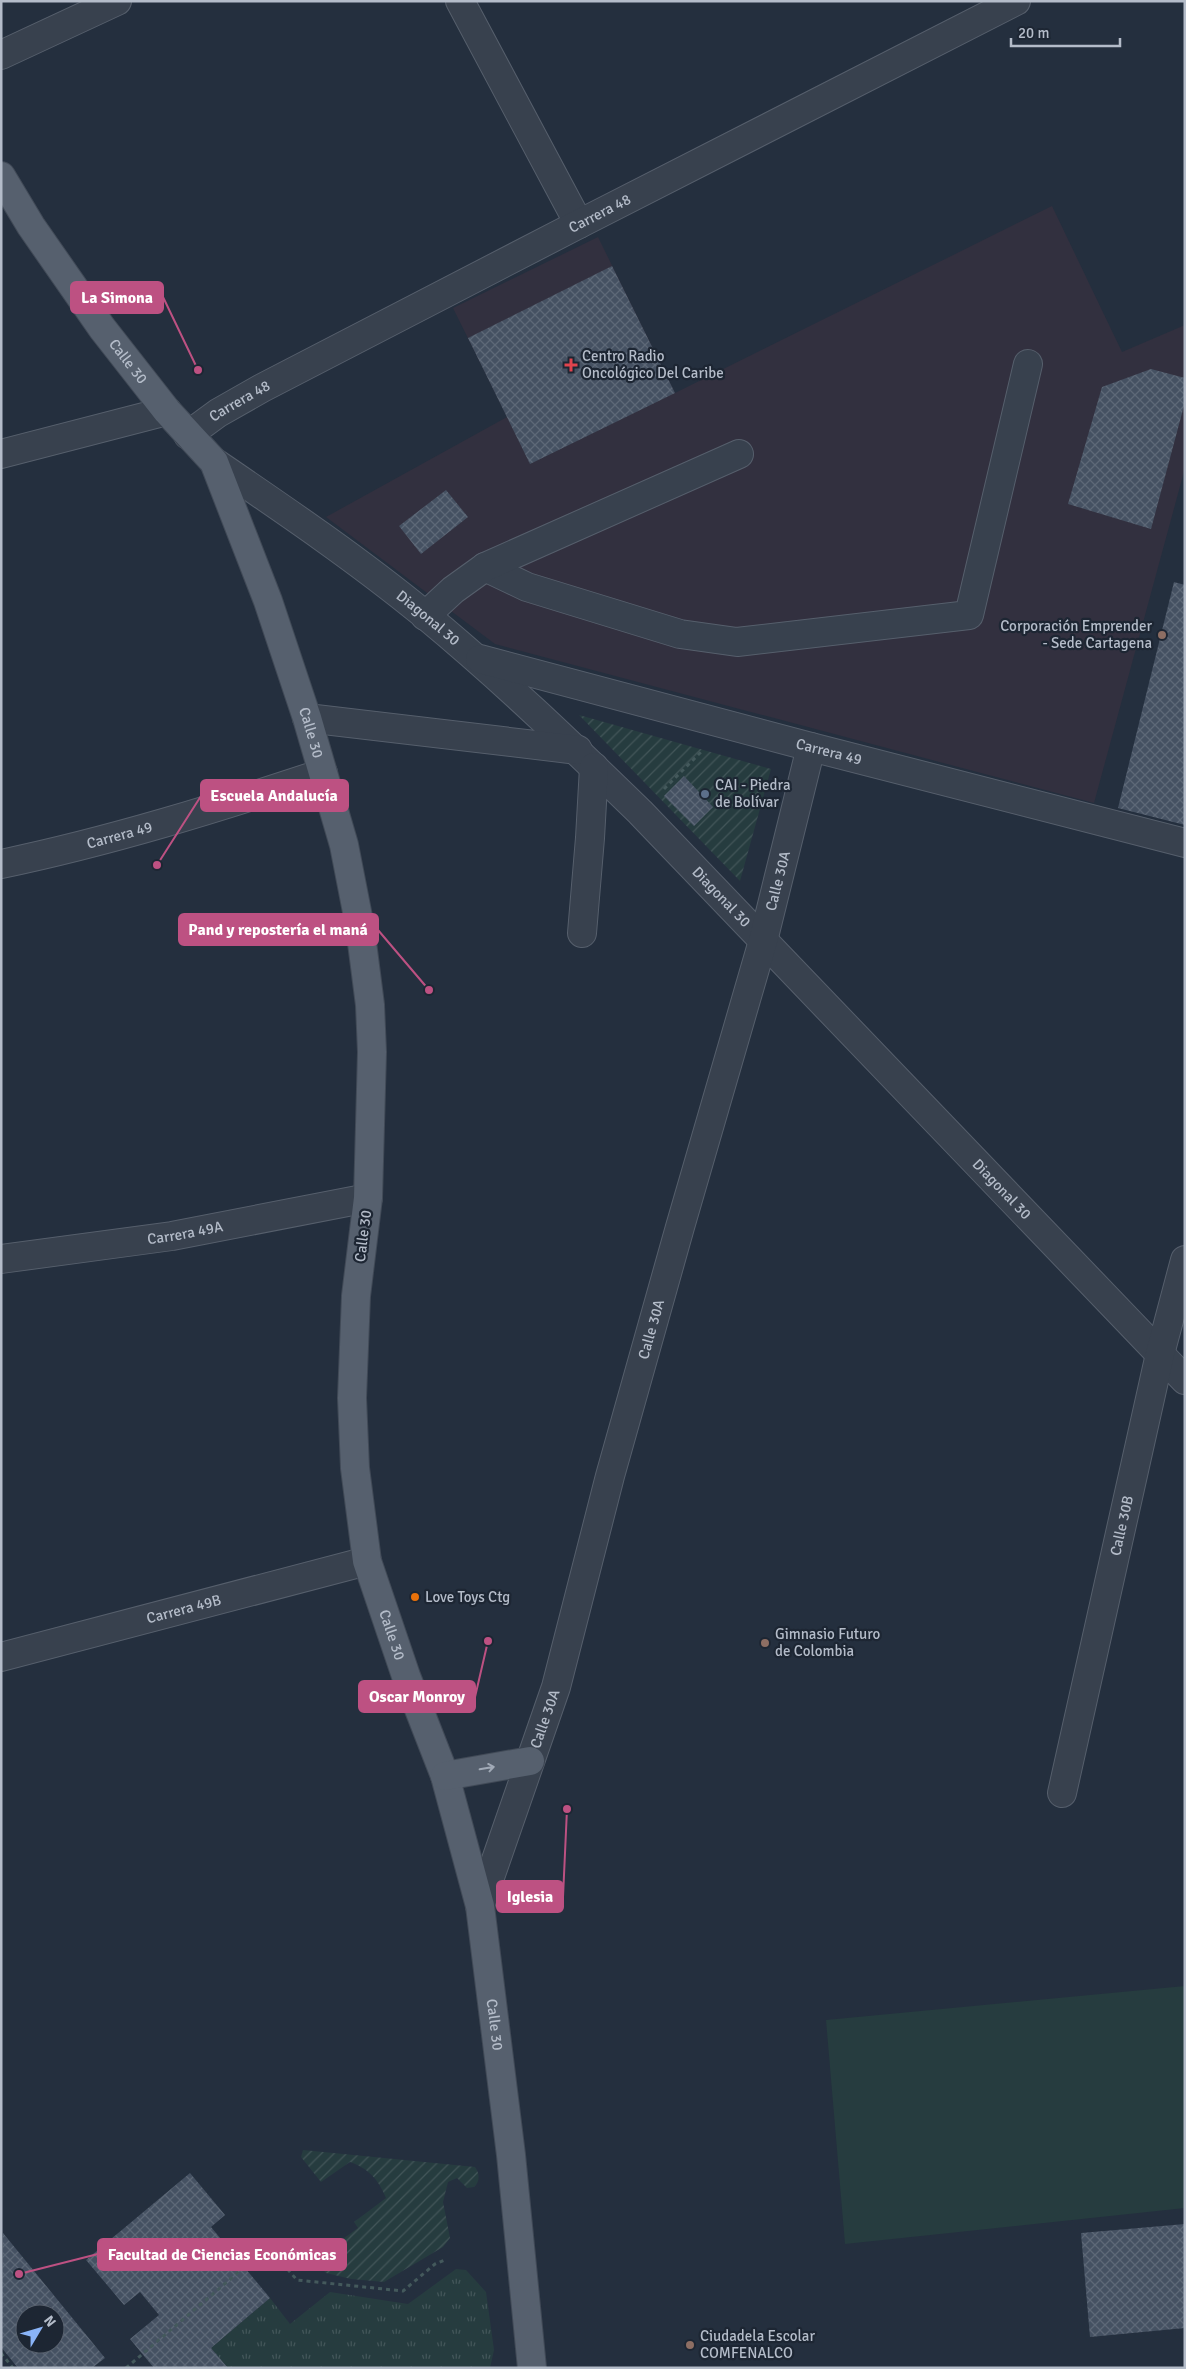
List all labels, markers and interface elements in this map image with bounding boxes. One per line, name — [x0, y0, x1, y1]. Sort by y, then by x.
scale bar — [1011, 15, 1120, 47]
text: 20 m — [1018, 24, 1049, 42]
street label: Carrera 48 — [566, 190, 634, 237]
callout: La Simona — [71, 282, 163, 313]
text: La Simona — [81, 288, 153, 308]
street label: Calle 30 — [105, 335, 151, 387]
place label: Centro Radio Oncológico Del Caribe — [582, 347, 724, 382]
marker: Centro Radio Oncológico Del Caribe — [564, 358, 578, 372]
street label: Carrera 48 — [205, 376, 273, 426]
street label: Diagonal 30 — [393, 587, 463, 649]
place label: Corporación Emprender - Sede Cartagena — [1000, 617, 1152, 652]
marker: Corporación Emprender - Sede Cartagena — [1156, 629, 1168, 641]
street label: Calle 30 — [295, 705, 327, 760]
street label: Carrera 49 — [794, 734, 864, 769]
place label: CAI - Piedra de Bolívar — [715, 776, 791, 811]
callout: Escuela Andalucía — [201, 780, 348, 811]
text: Escuela Andalucía — [210, 786, 338, 806]
marker: CAI - Piedra de Bolívar — [699, 788, 711, 800]
street label: Carrera 49 — [85, 818, 155, 853]
street label: Calle 30A — [762, 849, 794, 913]
street label: Diagonal 30 — [688, 863, 755, 931]
callout: Pand y repostería el maná — [179, 914, 378, 945]
text: Pand y repostería el maná — [188, 920, 368, 940]
street label: Diagonal 30 — [969, 1155, 1035, 1223]
street label: Calle 30 — [351, 1209, 375, 1263]
street label: Carrera 49A — [146, 1217, 225, 1248]
street label: Calle 30A — [634, 1297, 668, 1361]
street label: Calle 30B — [1106, 1494, 1137, 1557]
place label: Love Toys Ctg — [425, 1588, 510, 1606]
street label: Carrera 49B — [145, 1591, 223, 1627]
marker: Love Toys Ctg — [409, 1591, 421, 1603]
street label: Calle 30 — [375, 1607, 409, 1662]
place label: Gimnasio Futuro de Colombia — [775, 1625, 881, 1660]
marker: Gimnasio Futuro de Colombia — [759, 1637, 771, 1649]
callout: Oscar Monroy — [359, 1681, 475, 1712]
text: Oscar Monroy — [369, 1687, 465, 1707]
street label: Calle 30A — [526, 1687, 563, 1751]
one-way arrow — [479, 1763, 495, 1773]
callout: Iglesia — [497, 1881, 563, 1912]
text: Iglesia — [507, 1887, 553, 1907]
street label: Calle 30 — [483, 1998, 507, 2052]
callout: Facultad de Ciencias Económicas — [98, 2239, 346, 2270]
text: Facultad de Ciencias Económicas — [108, 2245, 336, 2265]
north arrow — [15, 2304, 65, 2354]
text: N — [40, 2312, 60, 2330]
place label: Ciudadela Escolar COMFENALCO — [700, 2327, 815, 2362]
marker: Ciudadela Escolar COMFENALCO — [684, 2339, 696, 2351]

